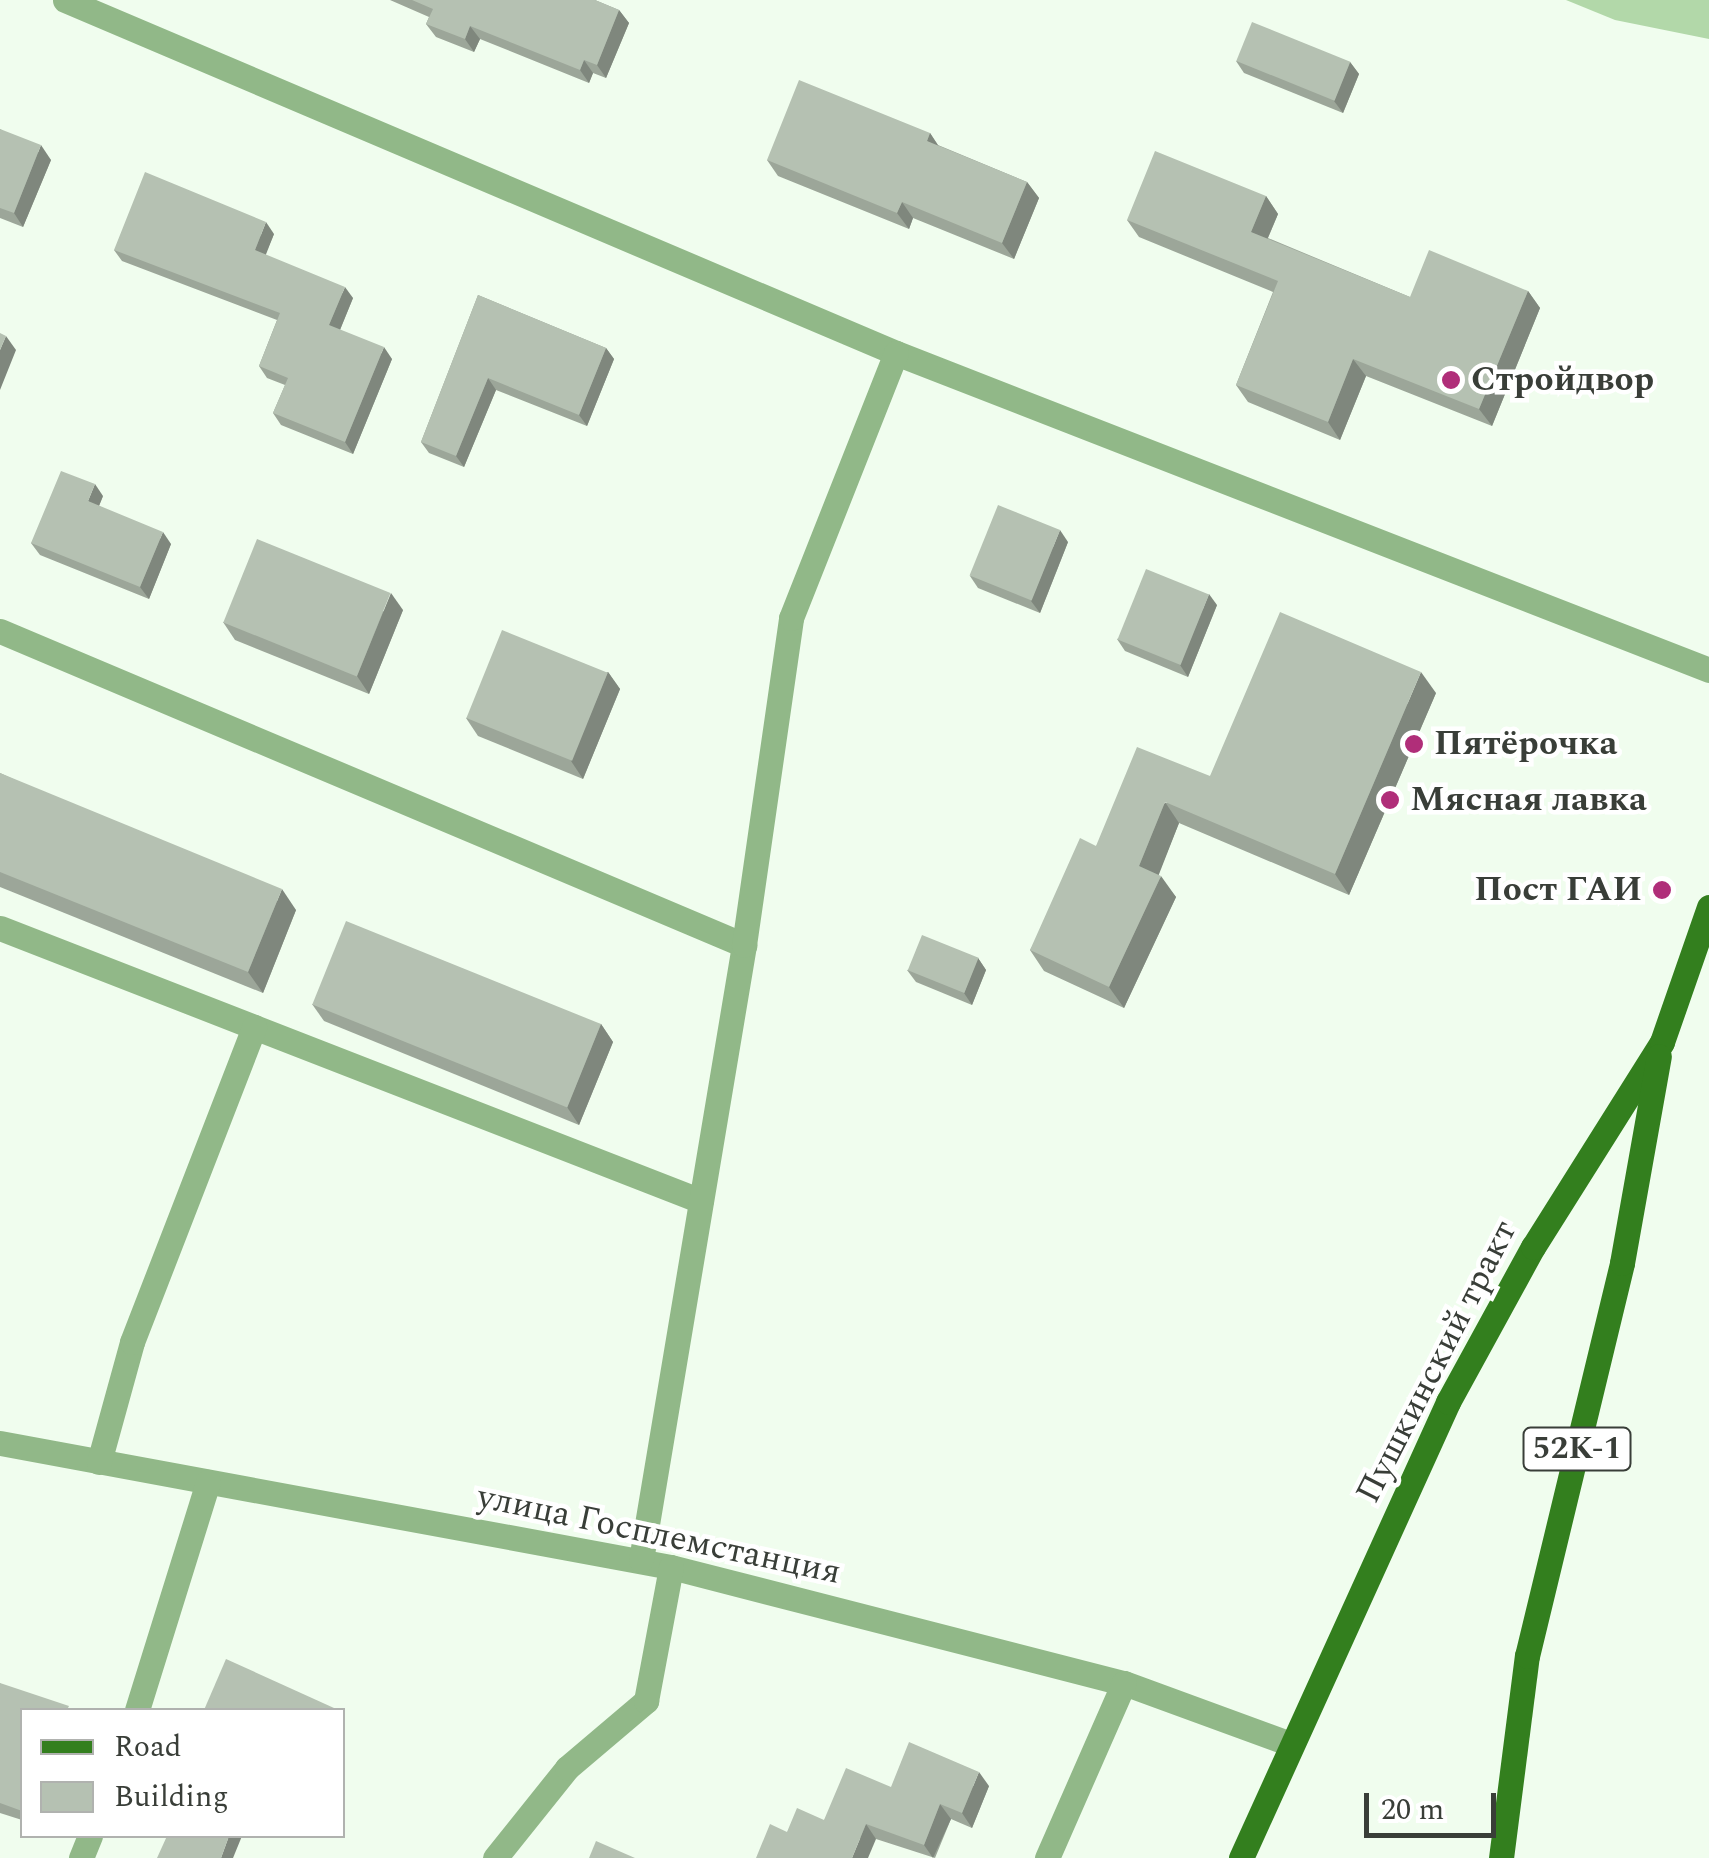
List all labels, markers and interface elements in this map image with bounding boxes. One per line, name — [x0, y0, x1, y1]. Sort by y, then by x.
place label: Стройдвор — [1471, 359, 1654, 401]
marker: Стройдвор — [1440, 369, 1462, 391]
place label: Пятёрочка — [1434, 723, 1618, 765]
marker: Пятёрочка — [1403, 733, 1425, 755]
place label: Мясная лавка — [1410, 779, 1647, 821]
marker: Мясная лавка — [1379, 789, 1401, 811]
place label: Пост ГАИ — [1474, 869, 1642, 911]
marker: Пост ГАИ — [1651, 879, 1673, 901]
street label: Пушкинский тракт — [1348, 1214, 1526, 1510]
road number: 52К-1 — [1522, 1422, 1632, 1476]
street label: улица Госплемстанция — [473, 1476, 845, 1594]
legend — [20, 1708, 345, 1838]
text: Road — [114, 1724, 182, 1770]
scale bar — [1369, 1773, 1502, 1835]
text: Building — [114, 1774, 229, 1820]
text: 20 m — [1381, 1787, 1444, 1833]

